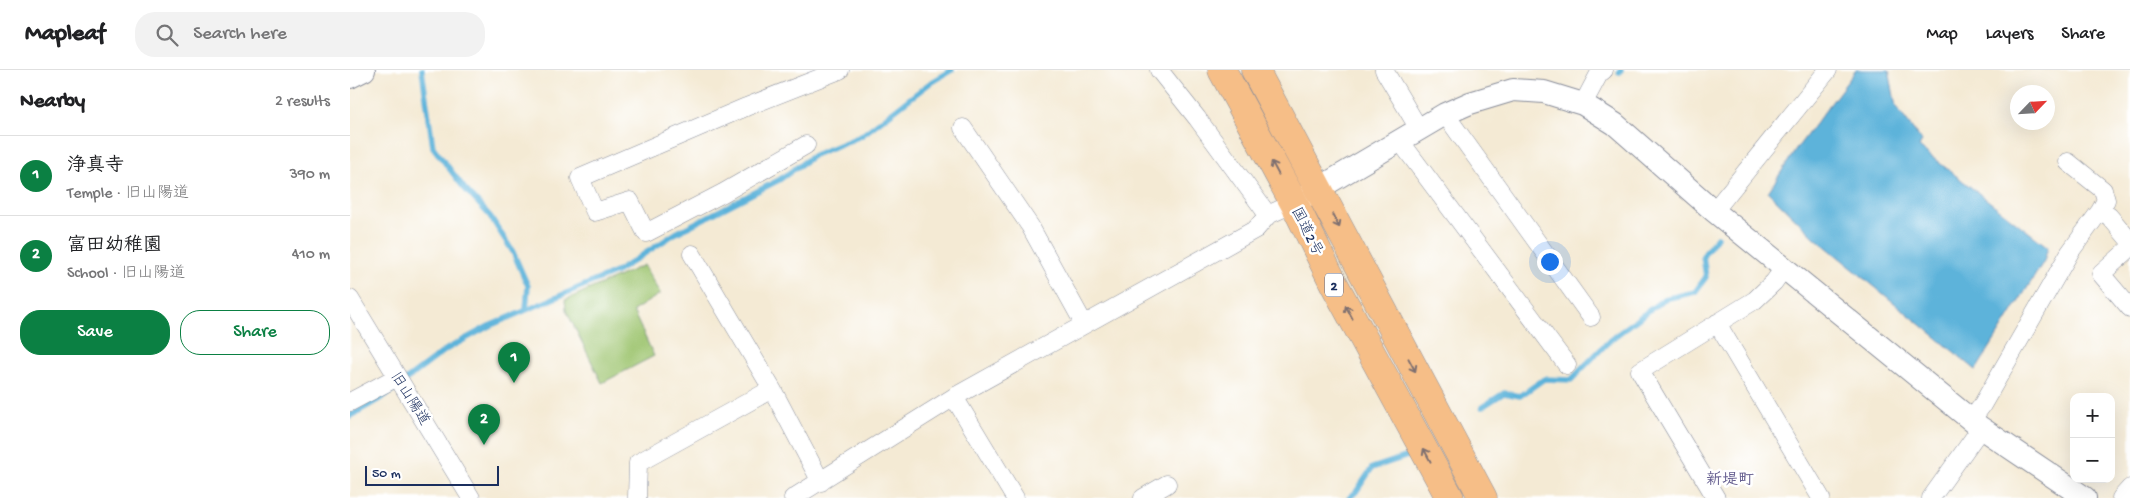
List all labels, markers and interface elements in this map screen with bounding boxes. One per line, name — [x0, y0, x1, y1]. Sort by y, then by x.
search box — [135, 12, 485, 57]
text: Mapleaf — [25, 20, 105, 49]
icon: search — [153, 21, 181, 49]
text: Search here — [193, 23, 287, 46]
text: Map — [1926, 24, 1958, 45]
text: Layers — [1986, 24, 2033, 45]
text: Share — [2061, 24, 2105, 45]
north arrow — [2010, 85, 2055, 130]
text: Nearby — [20, 90, 85, 115]
text: 2 results — [275, 93, 330, 112]
text: 浄真寺 — [67, 155, 124, 178]
one-way arrow — [1270, 161, 1279, 176]
text: 1 — [33, 166, 39, 185]
text: 390 m — [289, 166, 330, 185]
text: Temple · 旧山陽道 — [67, 185, 189, 204]
street label: 国道2号 — [1286, 204, 1326, 259]
one-way arrow — [1332, 213, 1341, 228]
text: 富田幼稚園 — [67, 235, 162, 258]
text: 2 — [32, 246, 40, 265]
text: 410 m — [292, 246, 330, 265]
your location — [1537, 249, 1563, 275]
text: School · 旧山陽道 — [67, 265, 185, 284]
road number: 2 — [1325, 274, 1343, 296]
one-way arrow — [1344, 305, 1354, 320]
button: Save — [20, 310, 170, 355]
button: Share — [180, 310, 330, 355]
pin: 1 — [498, 342, 530, 383]
one-way arrow — [1407, 357, 1417, 372]
street label: 旧山陽道 — [386, 369, 433, 429]
map controls — [2070, 393, 2115, 483]
button: + — [2070, 393, 2115, 438]
pin: 2 — [468, 404, 500, 445]
button: − — [2070, 438, 2115, 483]
one-way arrow — [1422, 448, 1431, 463]
scale bar — [365, 463, 499, 486]
text: 50 m — [372, 466, 401, 483]
district label: 新堤町 — [1706, 471, 1754, 491]

